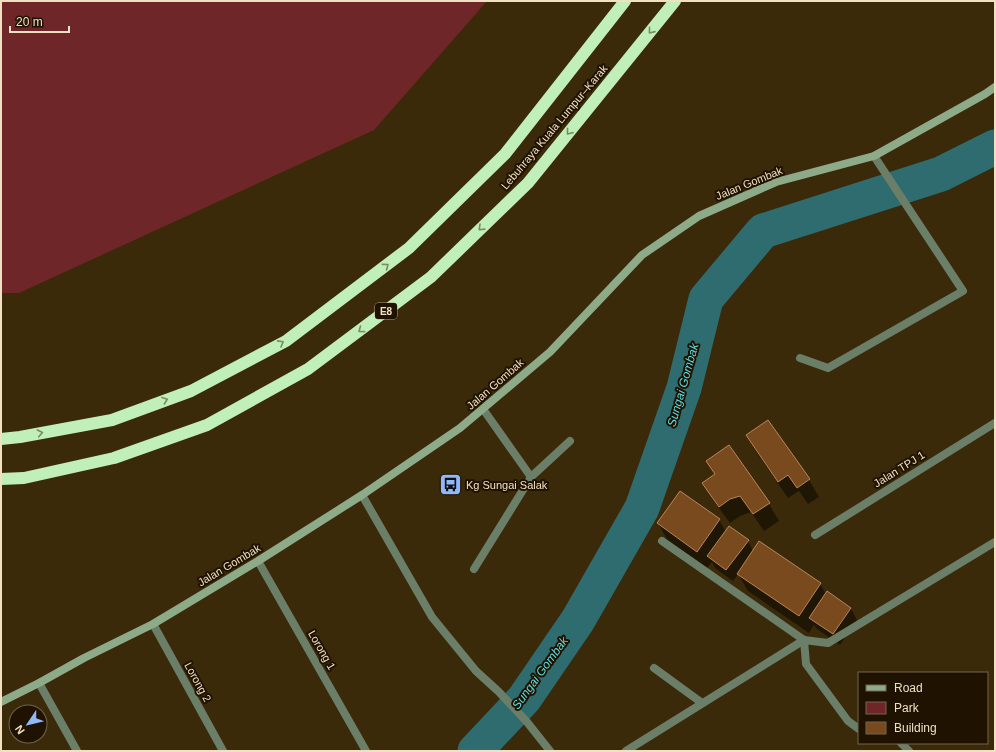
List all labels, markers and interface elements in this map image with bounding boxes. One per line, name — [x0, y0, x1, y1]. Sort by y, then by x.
scale bar — [10, 8, 69, 34]
text: 20 m — [16, 15, 43, 29]
one-way arrow — [648, 27, 655, 34]
street label: Lebuhraya Kuala Lumpur–Karak — [498, 62, 610, 192]
one-way arrow — [566, 128, 573, 135]
street label: Jalan Gombak — [714, 164, 785, 202]
one-way arrow — [478, 223, 486, 231]
one-way arrow — [381, 264, 388, 271]
road number: E8 — [375, 303, 397, 319]
one-way arrow — [358, 325, 365, 332]
one-way arrow — [277, 341, 285, 348]
water label: Sungai Gombak — [664, 341, 702, 428]
street label: Jalan Gombak — [464, 356, 526, 412]
one-way arrow — [161, 397, 168, 405]
one-way arrow — [36, 430, 43, 438]
street label: Jalan TPJ 1 — [871, 449, 927, 489]
bus stop icon: Kg Sungai Salak — [438, 472, 464, 498]
place label: Kg Sungai Salak — [466, 479, 548, 491]
street label: Jalan Gombak — [196, 541, 263, 588]
street label: Lorong 1 — [306, 628, 338, 672]
water label: Sungai Gombak — [509, 633, 572, 712]
street label: Lorong 2 — [182, 660, 214, 704]
legend — [858, 672, 988, 744]
text: Road — [894, 681, 923, 695]
text: Park — [894, 701, 920, 715]
north arrow — [8, 704, 48, 744]
text: Building — [894, 721, 937, 735]
text: N — [13, 723, 27, 736]

